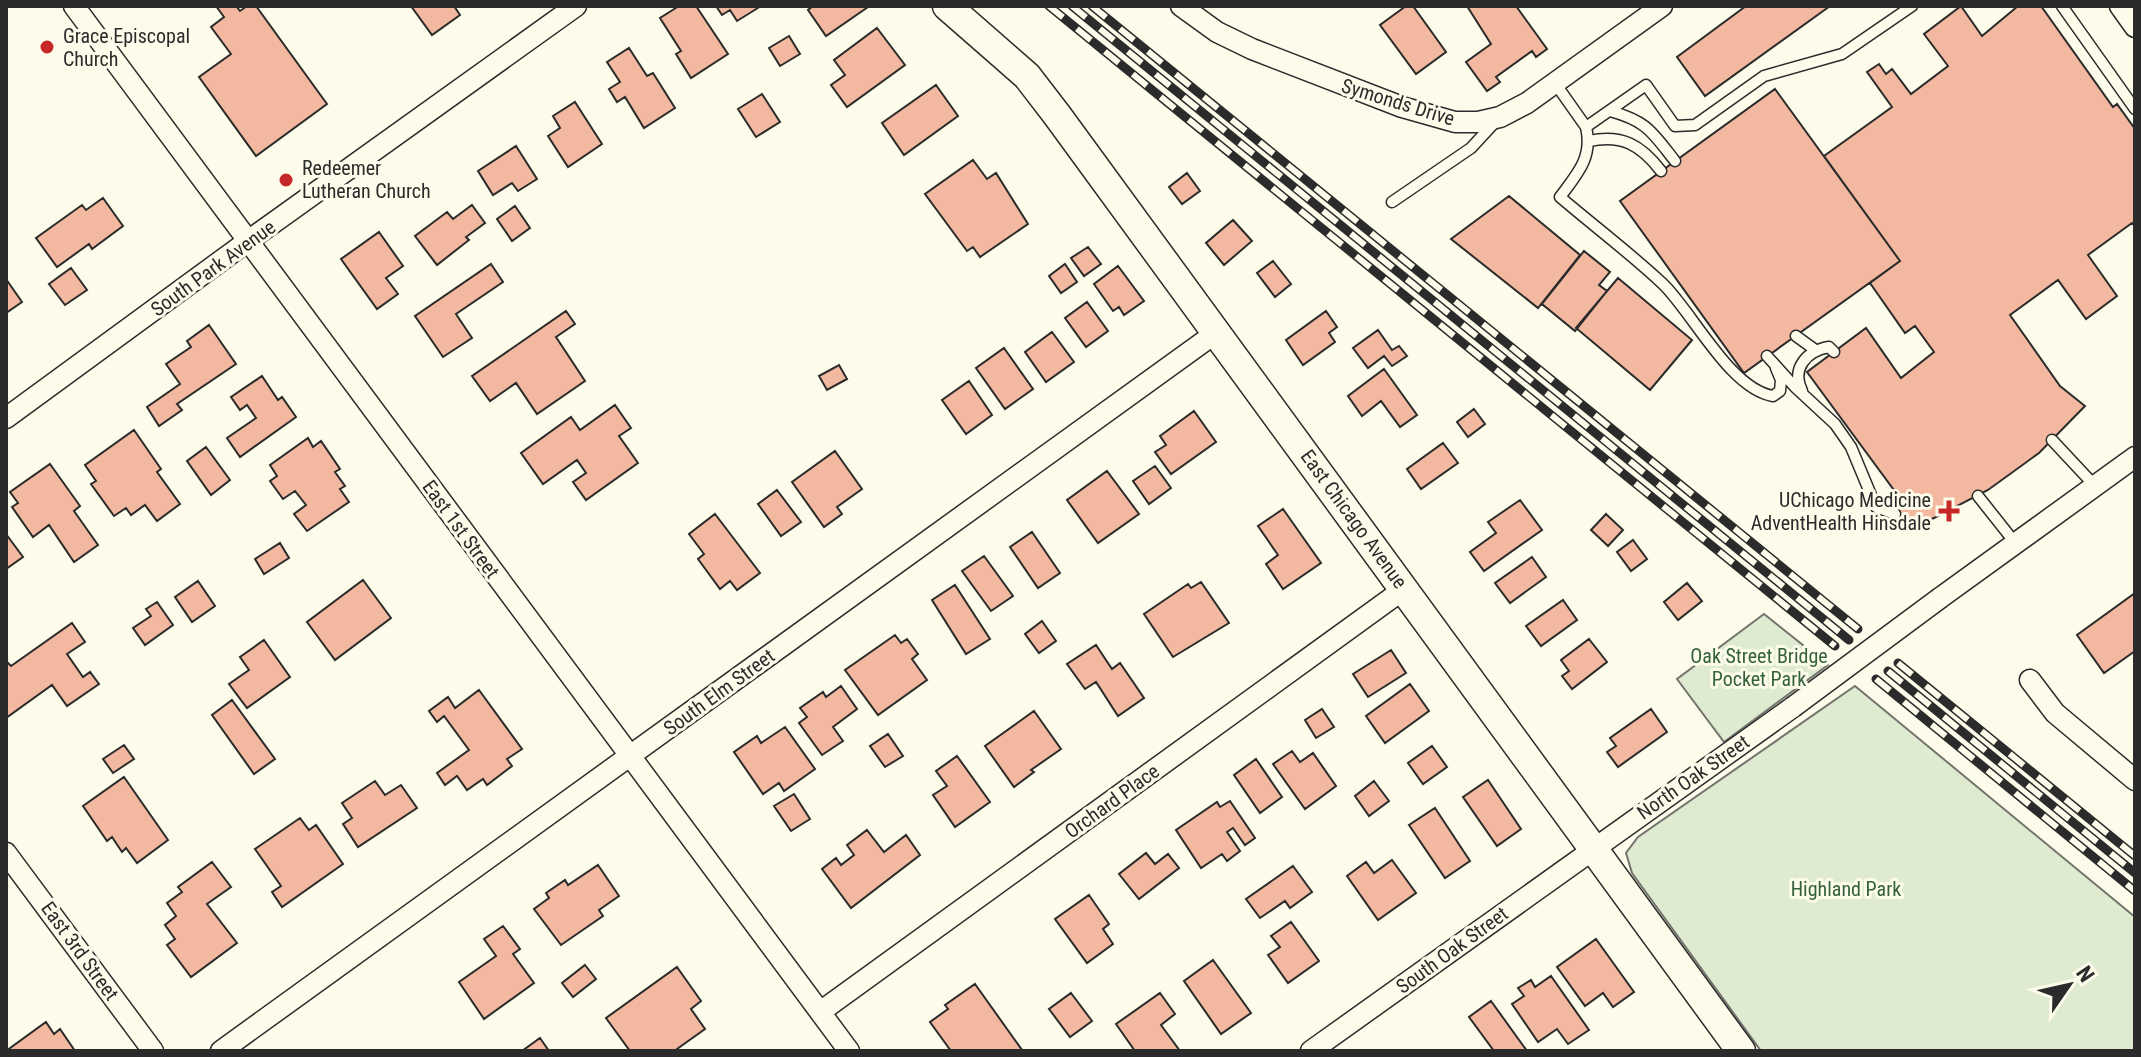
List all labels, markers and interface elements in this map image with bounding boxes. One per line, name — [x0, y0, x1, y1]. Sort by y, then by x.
place label: Grace Episcopal Church — [63, 24, 190, 71]
marker: Grace Episcopal Church — [38, 38, 56, 56]
street label: Symonds Drive — [1339, 73, 1457, 131]
place label: Redeemer Lutheran Church — [302, 156, 431, 203]
marker: Redeemer Lutheran Church — [277, 171, 295, 189]
street label: South Park Avenue — [146, 215, 280, 321]
street label: East Chicago Avenue — [1296, 445, 1412, 593]
street label: East 1st Street — [417, 475, 505, 583]
place label: UChicago Medicine AdventHealth Hinsdale — [1751, 488, 1931, 535]
marker: UChicago Medicine AdventHealth Hinsdale — [1938, 500, 1960, 522]
street label: South Elm Street — [659, 644, 779, 740]
park label: Oak Street Bridge Pocket Park — [1690, 644, 1828, 691]
street label: North Oak Street — [1632, 729, 1754, 824]
street label: Orchard Place — [1060, 759, 1164, 843]
park label: Highland Park — [1791, 877, 1901, 901]
street label: East 3rd Street — [36, 897, 124, 1005]
street label: South Oak Street — [1391, 901, 1513, 999]
north arrow — [2029, 945, 2109, 1025]
text: N — [2071, 962, 2099, 987]

